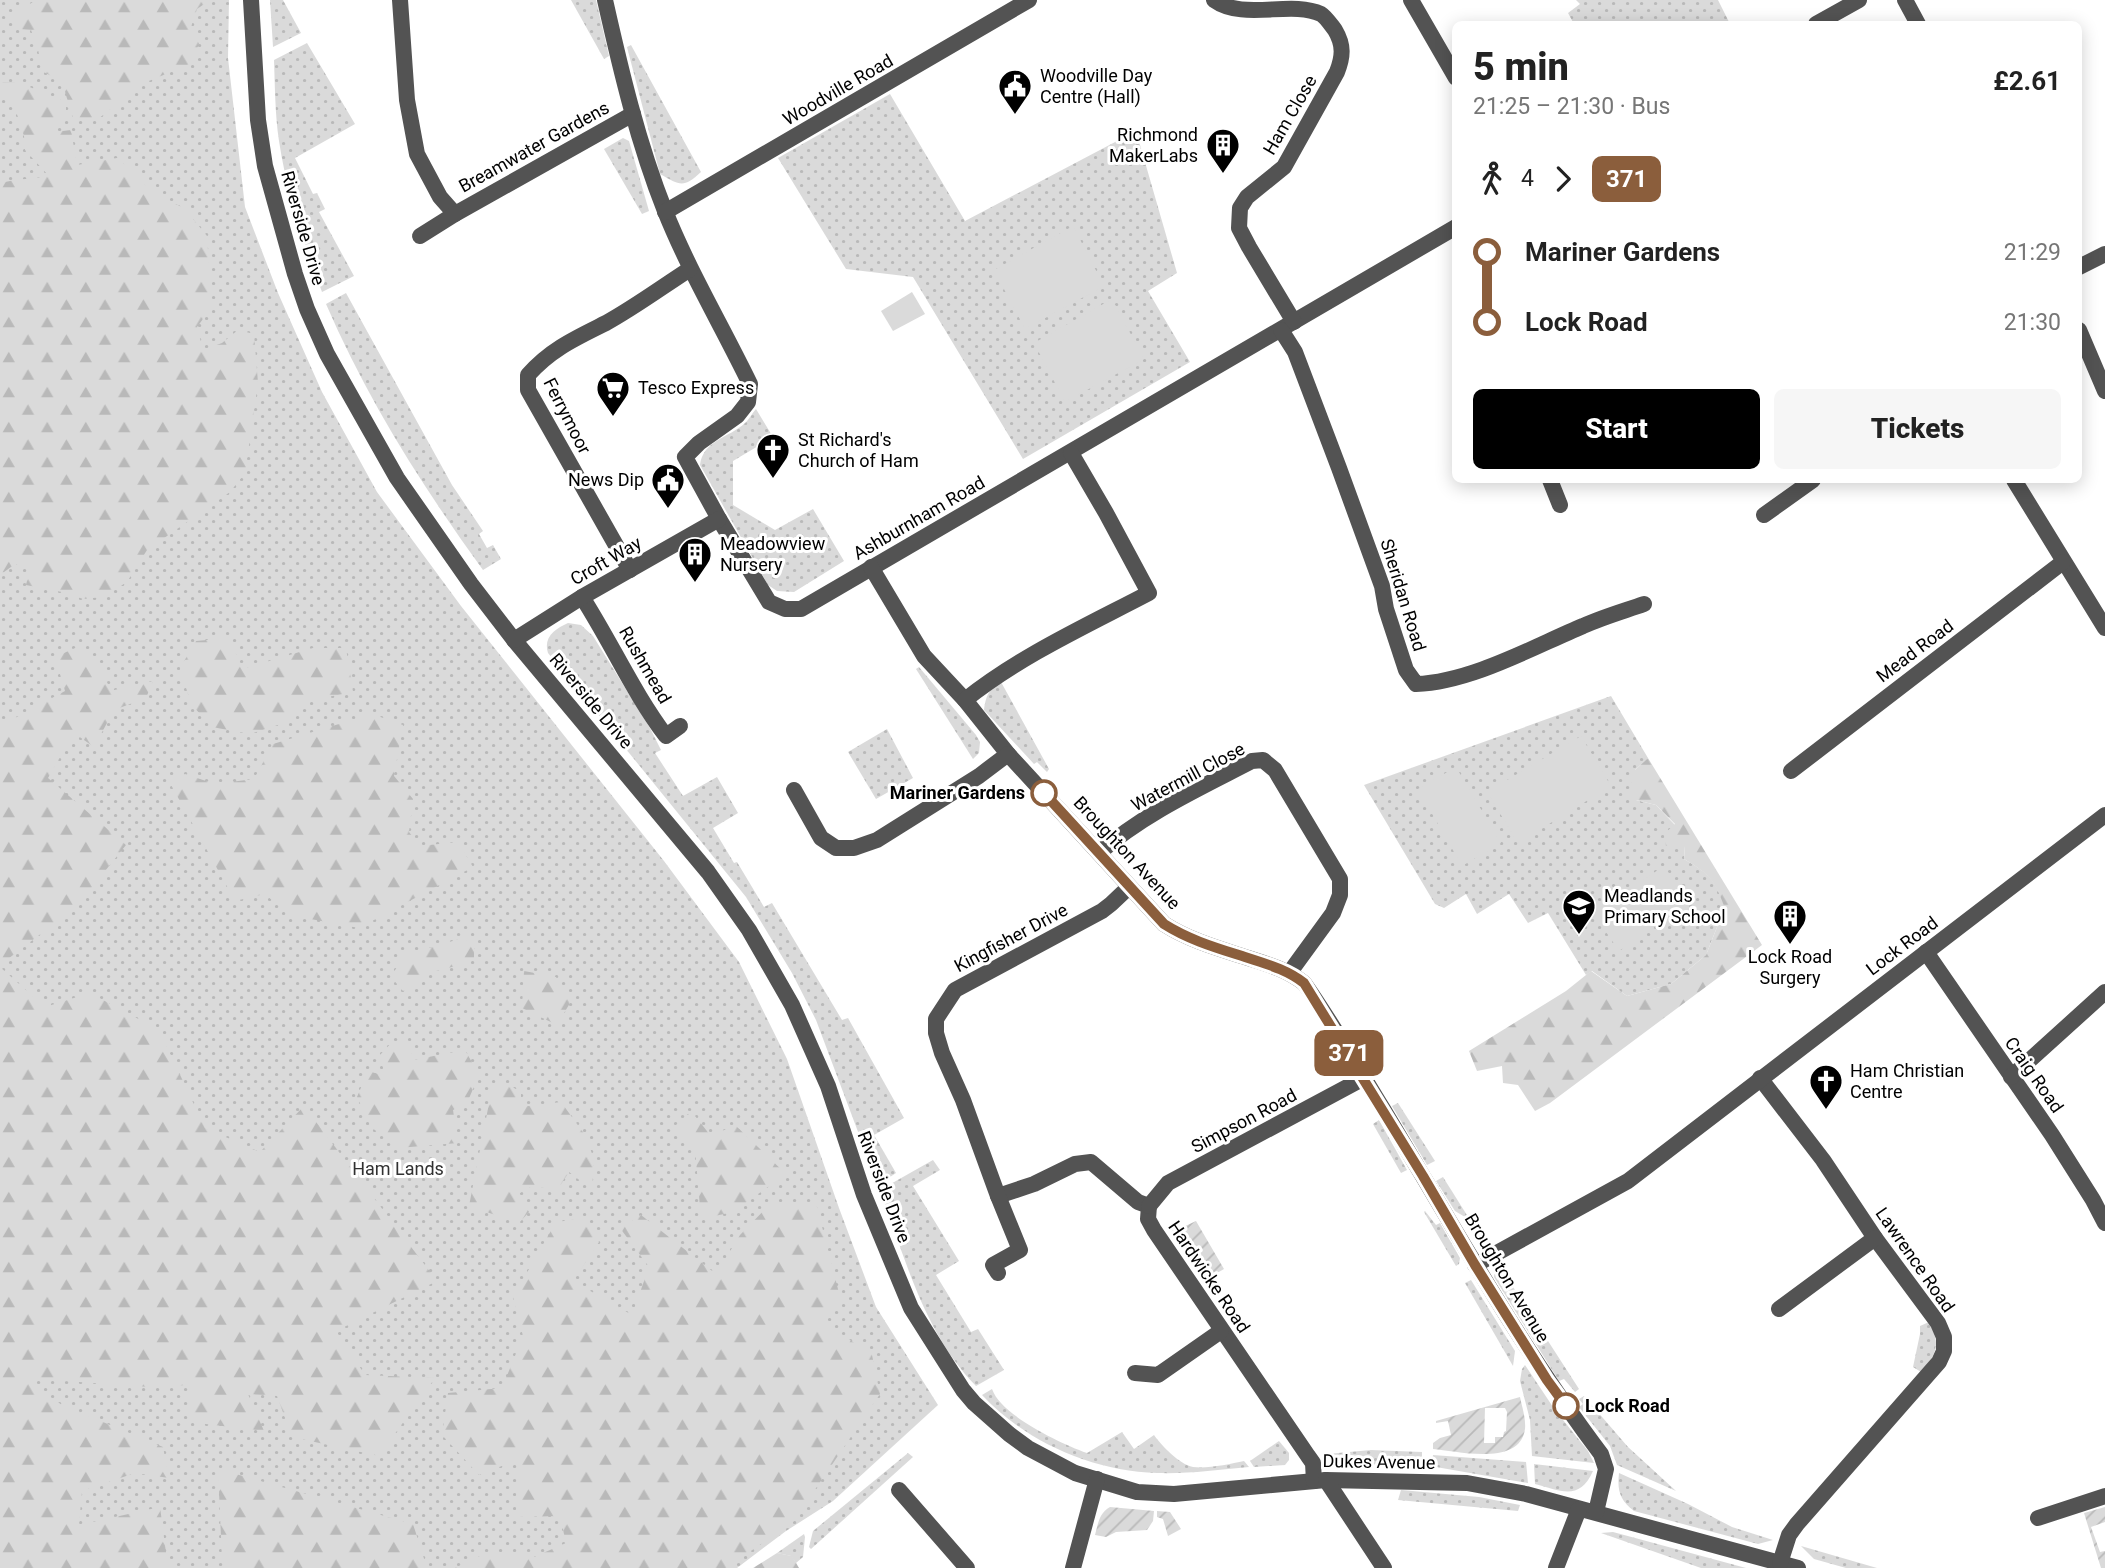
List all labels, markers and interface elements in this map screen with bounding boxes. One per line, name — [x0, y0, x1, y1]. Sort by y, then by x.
text: 5 min — [1473, 45, 1569, 89]
street label: Woodville Road — [779, 50, 896, 130]
place label: Woodville Day Centre (Hall) — [1040, 65, 1153, 108]
text: £2.61 — [1993, 66, 2061, 96]
public building icon: Woodville Day Centre (Hall) — [996, 67, 1034, 116]
street label: Ham Close — [1258, 71, 1321, 158]
text: 21:25 – 21:30 · Bus — [1473, 93, 1670, 120]
street label: Breamwater Gardens — [455, 97, 613, 197]
place label: Richmond MakerLabs — [1109, 124, 1198, 166]
building icon: Richmond MakerLabs — [1204, 126, 1242, 175]
icon: walk — [1473, 160, 1511, 198]
icon: forward — [1544, 160, 1582, 198]
text: 4 — [1521, 165, 1534, 192]
text: 371 — [1606, 165, 1647, 193]
street label: Riverside Drive — [277, 168, 330, 287]
text: Mariner Gardens — [1525, 237, 1720, 267]
text: 21:29 — [2004, 239, 2061, 266]
text: Lock Road — [1525, 307, 1648, 337]
text: 21:30 — [2004, 309, 2061, 336]
supermarket icon: Tesco Express — [594, 369, 632, 418]
street label: Ferrymoor — [539, 374, 596, 457]
place label: Tesco Express — [638, 377, 754, 398]
button: Start — [1473, 389, 1760, 469]
button: Tickets — [1774, 389, 2061, 469]
place label: St Richard's Church of Ham — [798, 429, 919, 471]
church icon: St Richard's Church of Ham — [754, 431, 792, 480]
public building icon: News Dip — [649, 461, 687, 510]
place label: News Dip — [568, 469, 644, 490]
street label: Ashburnham Road — [849, 471, 988, 564]
street label: Croft Way — [567, 532, 645, 589]
place label: Meadowview Nursery — [720, 533, 826, 575]
building icon: Meadowview Nursery — [676, 535, 714, 584]
street label: Sheridan Road — [1376, 536, 1431, 654]
street label: Mead Road — [1872, 615, 1957, 686]
street label: Rushmead — [615, 622, 676, 707]
street label: Riverside Drive — [545, 649, 637, 753]
street label: Watermill Close — [1127, 738, 1248, 815]
marker: Mariner Gardens — [1031, 780, 1057, 806]
place label: Mariner Gardens — [890, 782, 1025, 803]
street label: Broughton Avenue — [1070, 792, 1185, 913]
place label: Meadlands Primary School — [1604, 885, 1726, 927]
school or university icon: Meadlands Primary School — [1560, 887, 1598, 936]
building icon: Lock Road Surgery — [1771, 897, 1809, 946]
street label: Kingfisher Drive — [950, 899, 1071, 976]
street label: Lock Road — [1862, 912, 1942, 979]
place label: Lock Road Surgery — [1748, 946, 1832, 988]
line badge: 371 — [1309, 1030, 1389, 1076]
street label: Craig Road — [2001, 1033, 2068, 1117]
text: 371 — [1328, 1039, 1370, 1067]
place label: Ham Christian Centre — [1850, 1060, 1964, 1102]
church icon: Ham Christian Centre — [1807, 1062, 1845, 1111]
street label: Simpson Road — [1188, 1084, 1300, 1157]
street label: Riverside Drive — [854, 1128, 915, 1246]
park label: Ham Lands — [352, 1158, 444, 1179]
street label: Lawrence Road — [1871, 1203, 1959, 1316]
street label: Broughton Avenue — [1461, 1210, 1554, 1346]
street label: Hardwicke Road — [1164, 1217, 1255, 1337]
marker: Lock Road — [1553, 1393, 1579, 1419]
place label: Lock Road — [1585, 1395, 1670, 1416]
street label: Dukes Avenue — [1322, 1450, 1436, 1473]

